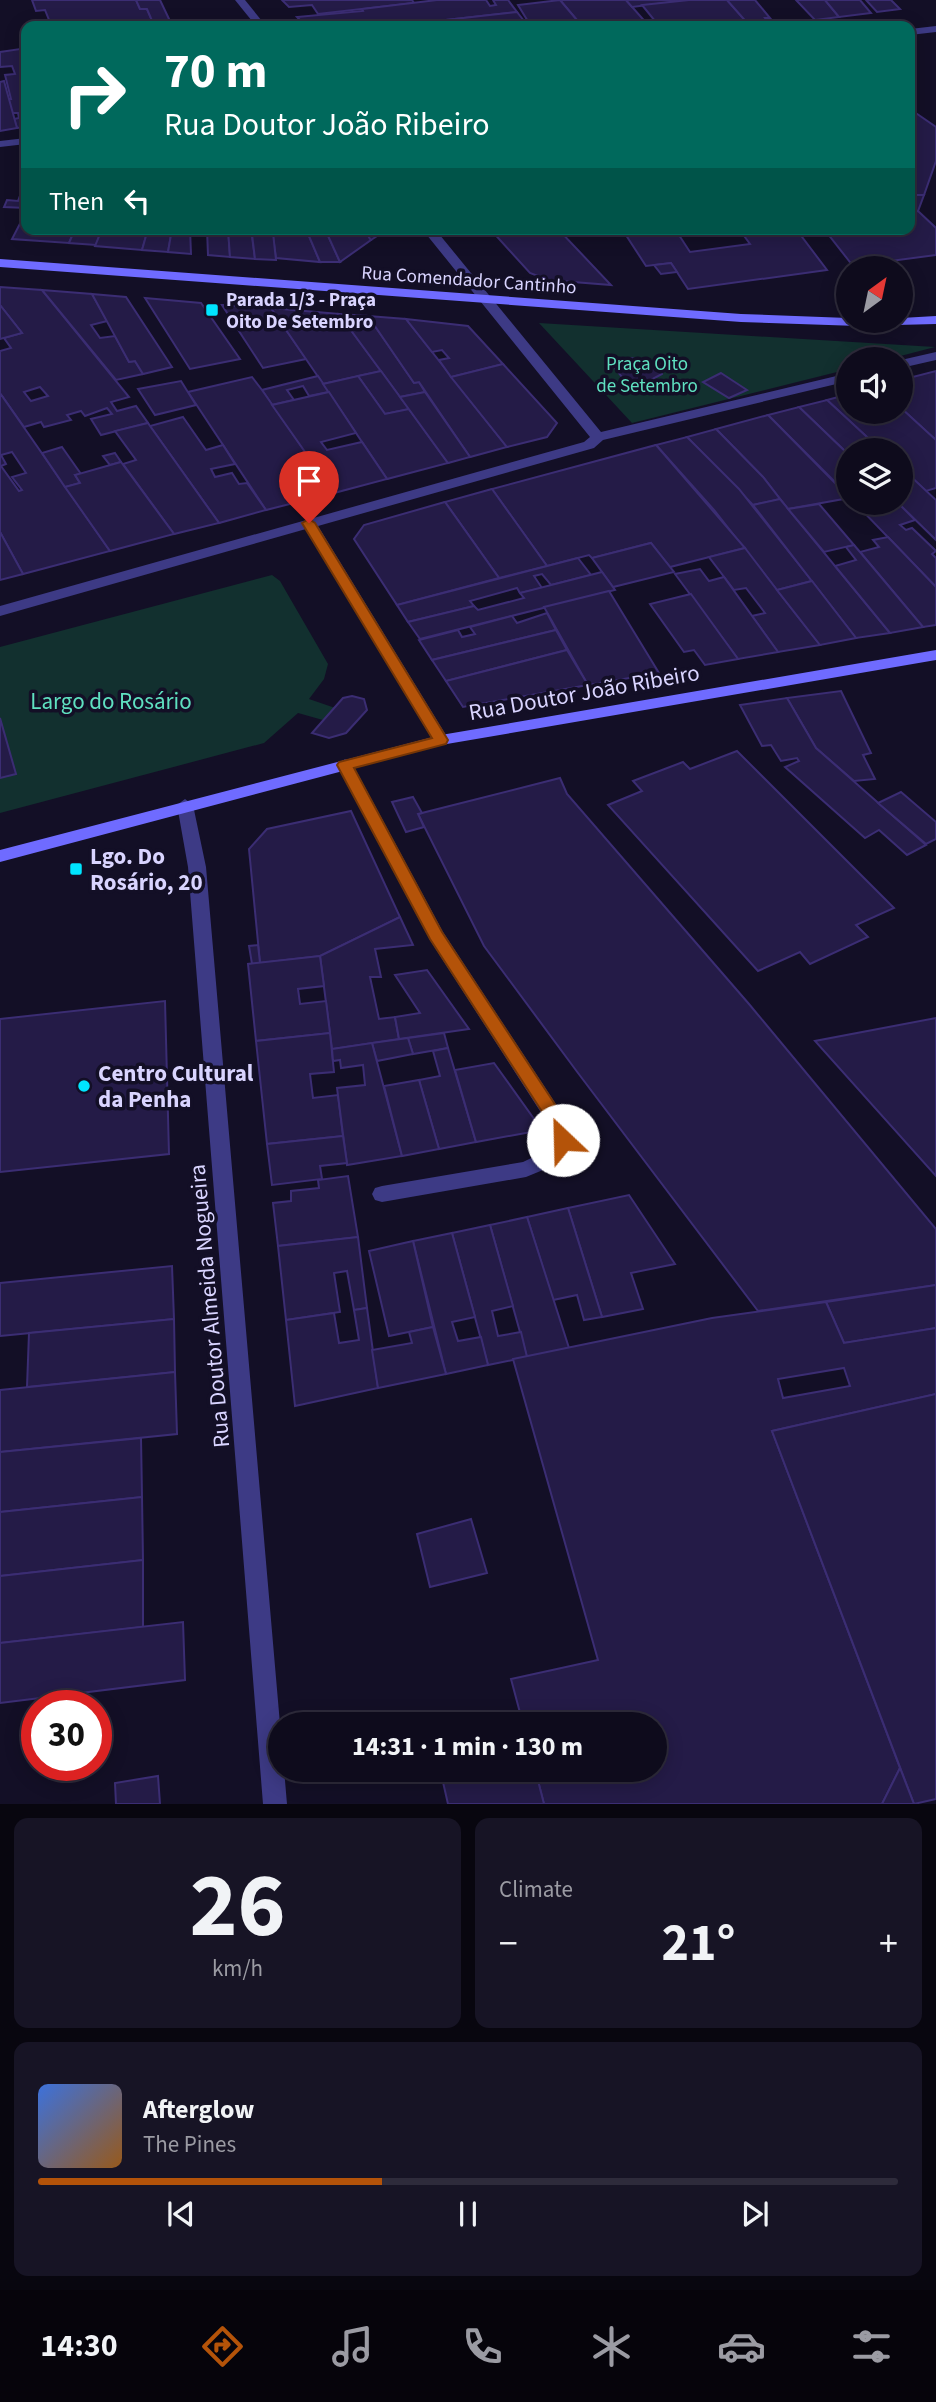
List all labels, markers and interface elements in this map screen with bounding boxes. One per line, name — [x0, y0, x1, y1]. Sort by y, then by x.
text: 70 m — [164, 37, 268, 107]
icon: right — [49, 49, 140, 140]
text: Rua Doutor João Ribeiro — [164, 102, 490, 148]
icon: left — [118, 182, 156, 220]
text: Then — [49, 183, 104, 220]
north arrow — [836, 256, 914, 332]
map controls — [836, 256, 913, 515]
street label: Rua Comendador Cantinho — [360, 260, 577, 301]
place label: Parada 1/3 - Praça Oito De Setembro — [226, 287, 376, 336]
marker: Parada 1/3 - Praça Oito De Setembro — [204, 302, 220, 318]
button: sound — [836, 347, 913, 424]
park label: Praça Oito de Setembro — [596, 351, 698, 400]
button: layers — [836, 438, 913, 515]
pin — [279, 451, 339, 523]
icon: arrive — [290, 462, 328, 500]
street label: Rua Doutor João Ribeiro — [466, 656, 702, 729]
park label: Largo do Rosário — [30, 685, 192, 718]
place label: Lgo. Do Rosário, 20 — [90, 840, 203, 899]
marker: Lgo. Do Rosário, 20 — [68, 861, 84, 877]
place label: Centro Cultural da Penha — [98, 1057, 254, 1116]
marker: Centro Cultural da Penha — [76, 1078, 92, 1094]
position arrow — [526, 1103, 600, 1177]
street label: Rua Doutor Almeida Nogueira — [181, 1163, 238, 1449]
speed limit sign: 30 — [21, 1690, 112, 1781]
text: 14:31 · 1 min · 130 m — [352, 1728, 583, 1765]
text: 26 — [189, 1842, 286, 1971]
text: Climate — [499, 1873, 573, 1906]
text: 21° — [662, 1907, 735, 1981]
text: − — [499, 1917, 518, 1971]
text: + — [879, 1917, 898, 1971]
text: km/h — [212, 1952, 263, 1985]
text: Afterglow — [143, 2091, 254, 2128]
text: The Pines — [143, 2128, 236, 2161]
icon: previous — [162, 2195, 200, 2233]
icon: pause — [449, 2195, 487, 2233]
icon: next — [736, 2195, 774, 2233]
icon: directions — [198, 2322, 247, 2371]
icon: music — [328, 2322, 377, 2371]
icon: phone — [458, 2322, 507, 2371]
icon: climate — [587, 2322, 636, 2371]
icon: car — [717, 2322, 766, 2371]
icon: filters — [847, 2322, 896, 2371]
text: 14:30 — [40, 2323, 118, 2369]

